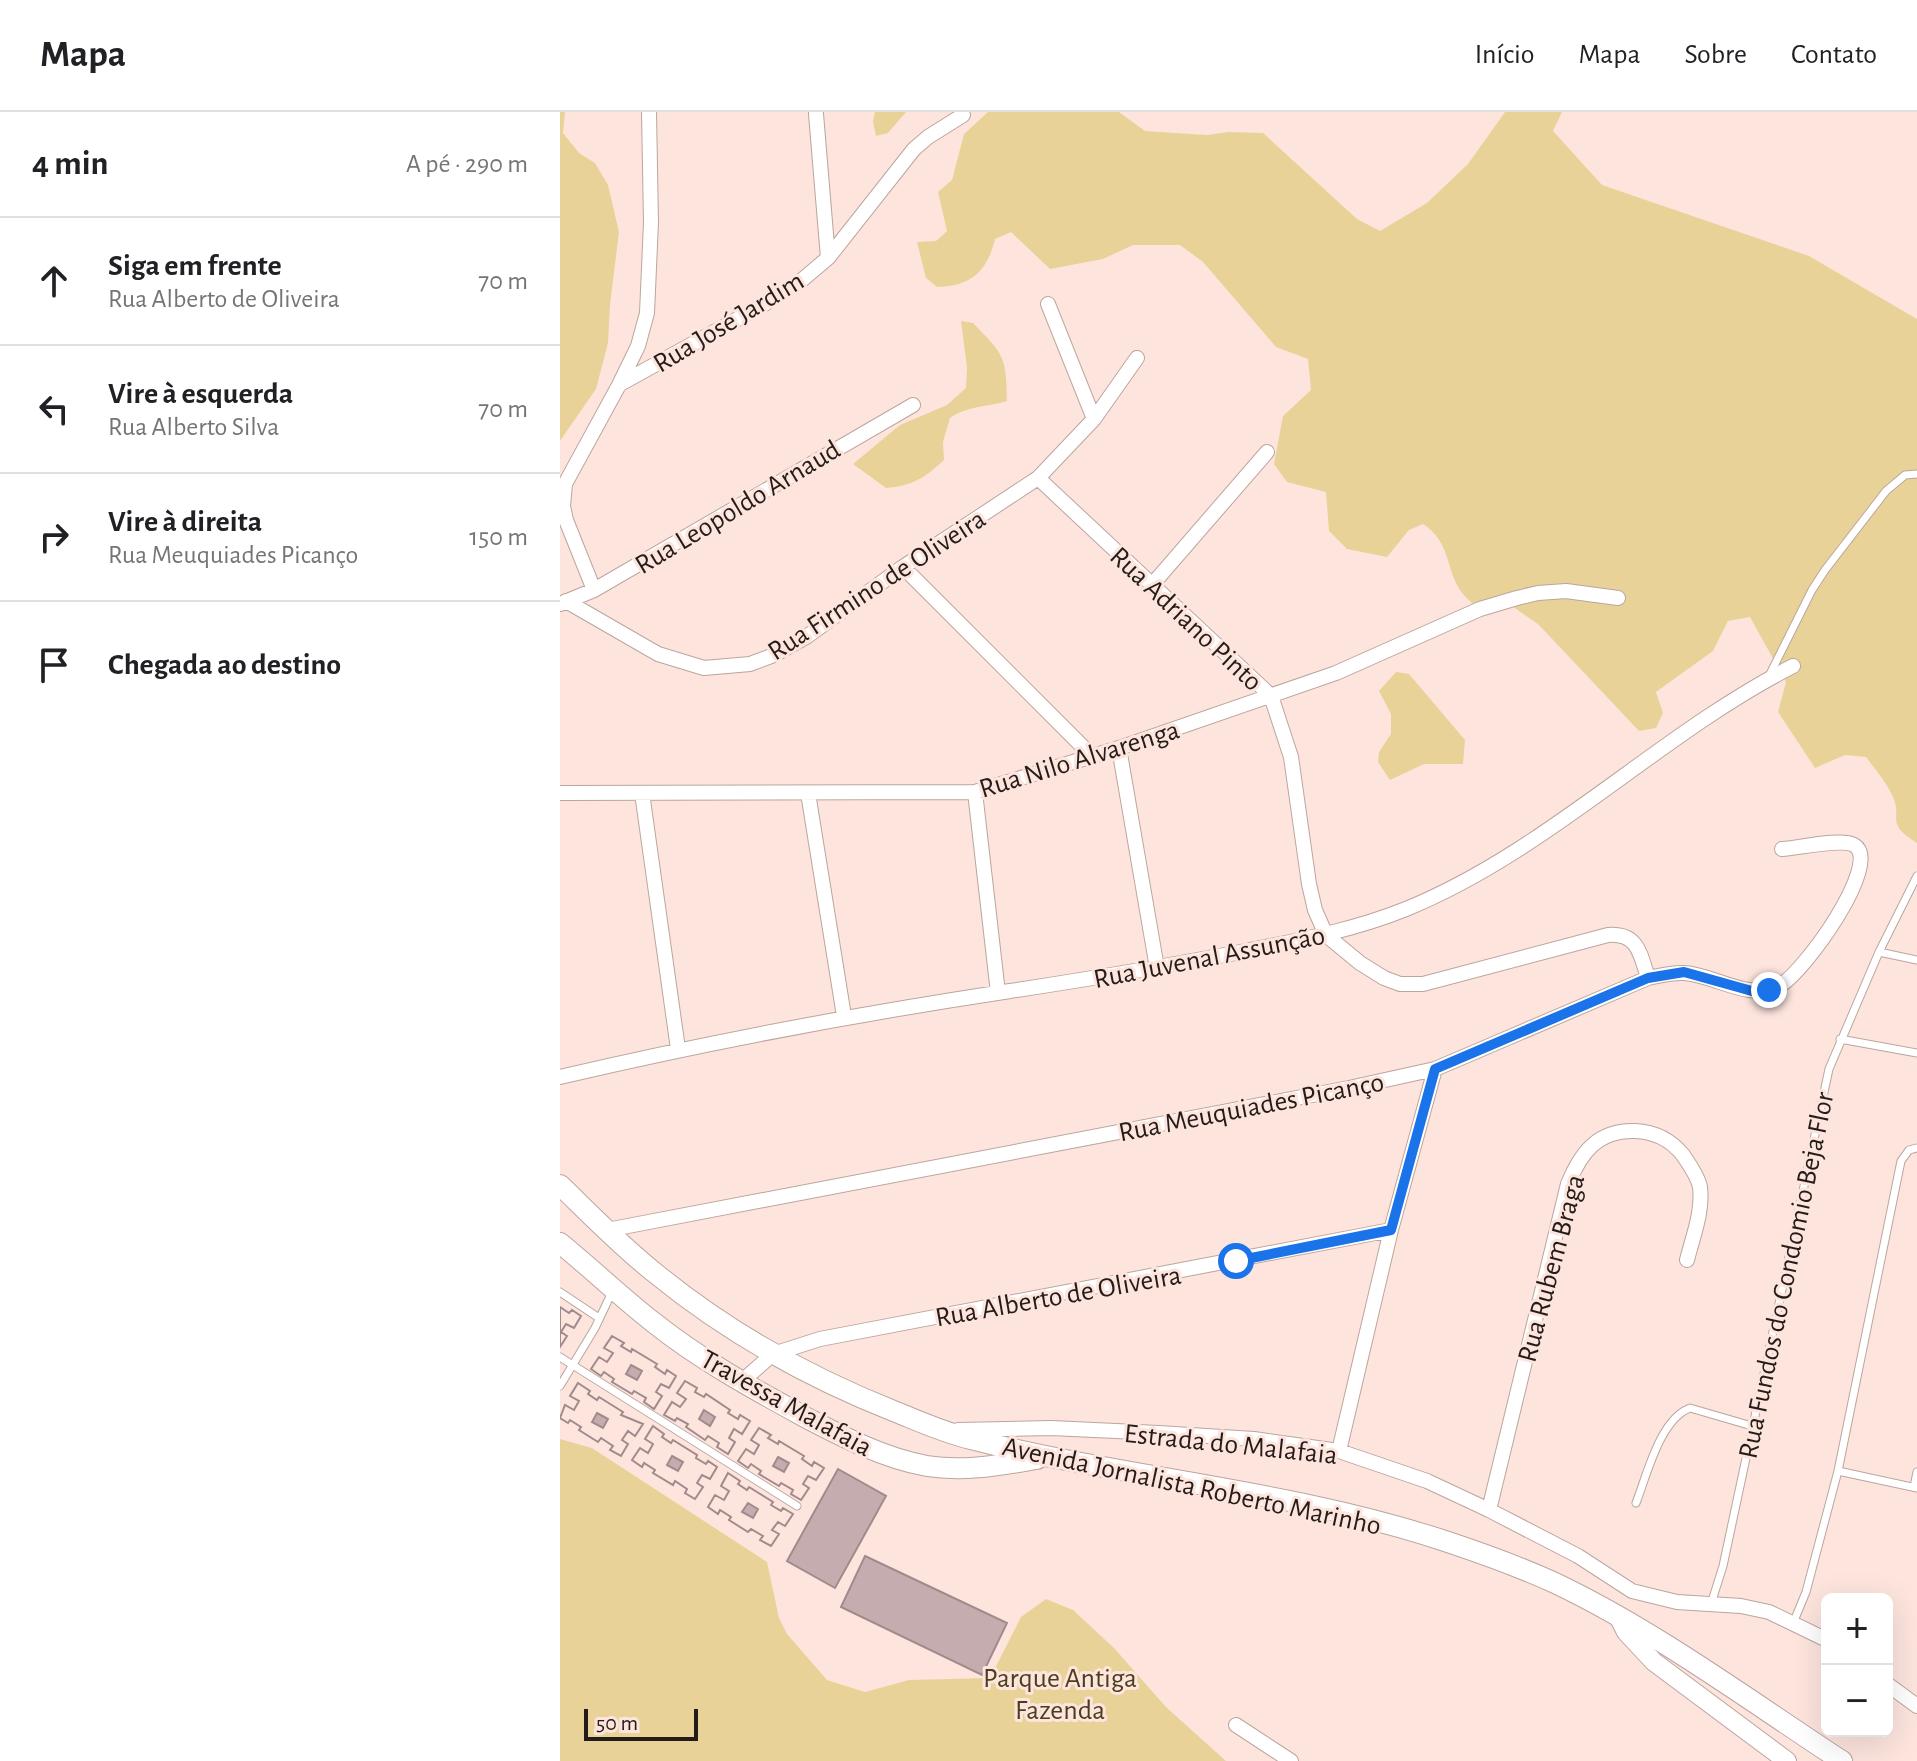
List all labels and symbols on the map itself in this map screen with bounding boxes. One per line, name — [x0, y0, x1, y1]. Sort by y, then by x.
street label: Rua José Jardim — [649, 267, 809, 379]
street label: Rua Leopoldo Arnaud — [631, 436, 845, 580]
street label: Rua Firmino de Oliveira — [763, 505, 991, 666]
street label: Rua Adriano Pinto — [1104, 542, 1267, 697]
street label: Rua Nilo Alvarenga — [976, 716, 1183, 804]
street label: Rua Juvenal Assunção — [1091, 922, 1327, 994]
route end — [1751, 972, 1787, 1008]
street label: Rua Meuquiades Picanço — [1116, 1068, 1386, 1147]
street label: Rua Fundos do Condomio Beja Flor — [1734, 1090, 1840, 1461]
street label: Rua Rubem Braga — [1513, 1172, 1590, 1365]
route start — [1218, 1243, 1254, 1279]
street label: Rua Alberto de Oliveira — [933, 1262, 1184, 1332]
street label: Travessa Malafaia — [696, 1345, 876, 1462]
street label: Estrada do Malafaia — [1123, 1420, 1339, 1470]
street label: Avenida Jornalista Roberto Marinho — [1000, 1433, 1383, 1541]
park label: Parque Antiga Fazenda — [983, 1665, 1137, 1725]
scale bar — [584, 1705, 698, 1741]

